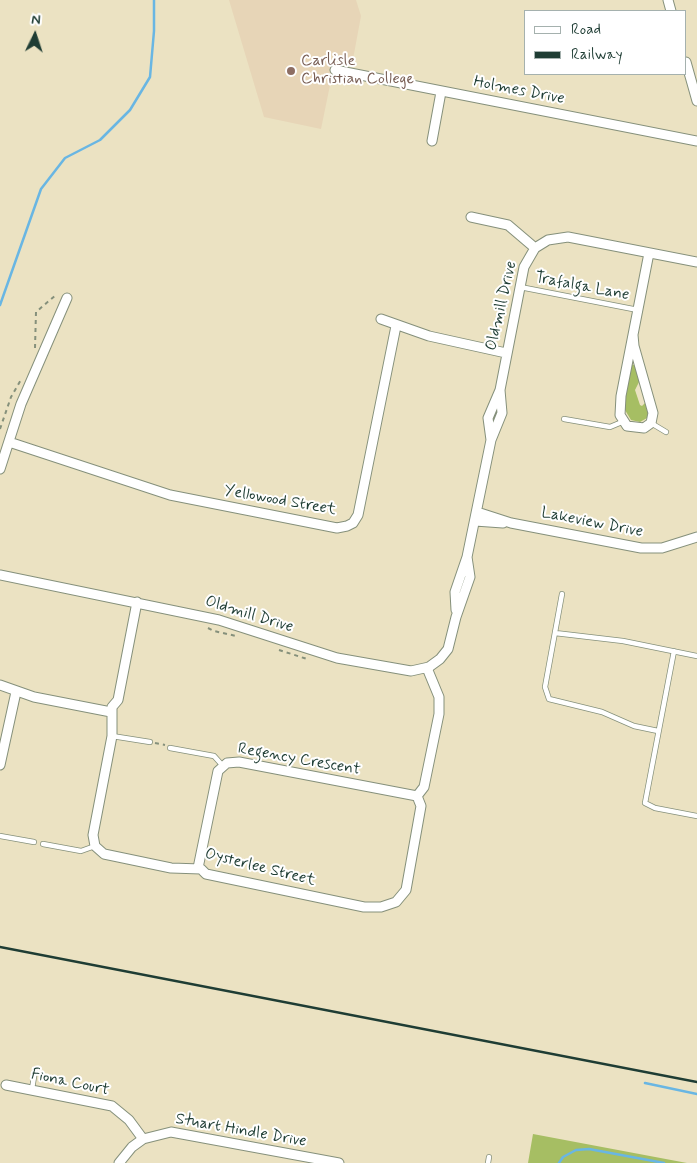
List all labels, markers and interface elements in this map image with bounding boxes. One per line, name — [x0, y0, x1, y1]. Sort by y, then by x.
north arrow — [10, 10, 60, 60]
legend — [524, 10, 687, 75]
text: N — [31, 11, 41, 29]
text: Road — [571, 20, 601, 40]
text: Railway — [571, 45, 623, 65]
place label: Carlisle Christian College — [301, 52, 414, 90]
marker: Carlisle Christian College — [285, 65, 297, 77]
street label: Holmes Drive — [472, 73, 566, 109]
street label: Oldmill Drive — [482, 259, 522, 353]
street label: Trafalga Lane — [533, 268, 631, 306]
street label: Yellowood Street — [222, 482, 338, 520]
street label: Lakeview Drive — [540, 504, 644, 542]
street label: Oldmill Drive — [203, 592, 295, 638]
street label: Regency Crescent — [236, 740, 362, 780]
street label: Oysterlee Street — [203, 845, 317, 891]
street label: Fiona Court — [29, 1065, 111, 1101]
street label: Stuart Hindle Drive — [174, 1110, 308, 1152]

